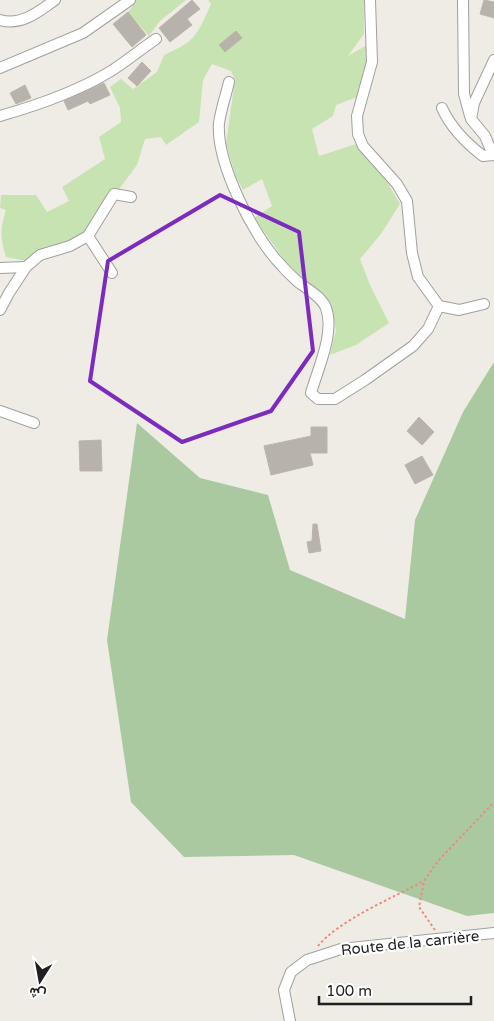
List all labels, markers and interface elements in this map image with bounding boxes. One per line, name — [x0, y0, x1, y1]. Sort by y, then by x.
street label: Route de la carrière — [340, 927, 480, 959]
north arrow — [15, 956, 65, 1006]
scale bar — [319, 974, 472, 1006]
text: 100 m — [326, 982, 372, 1000]
text: ش — [28, 983, 47, 1003]

